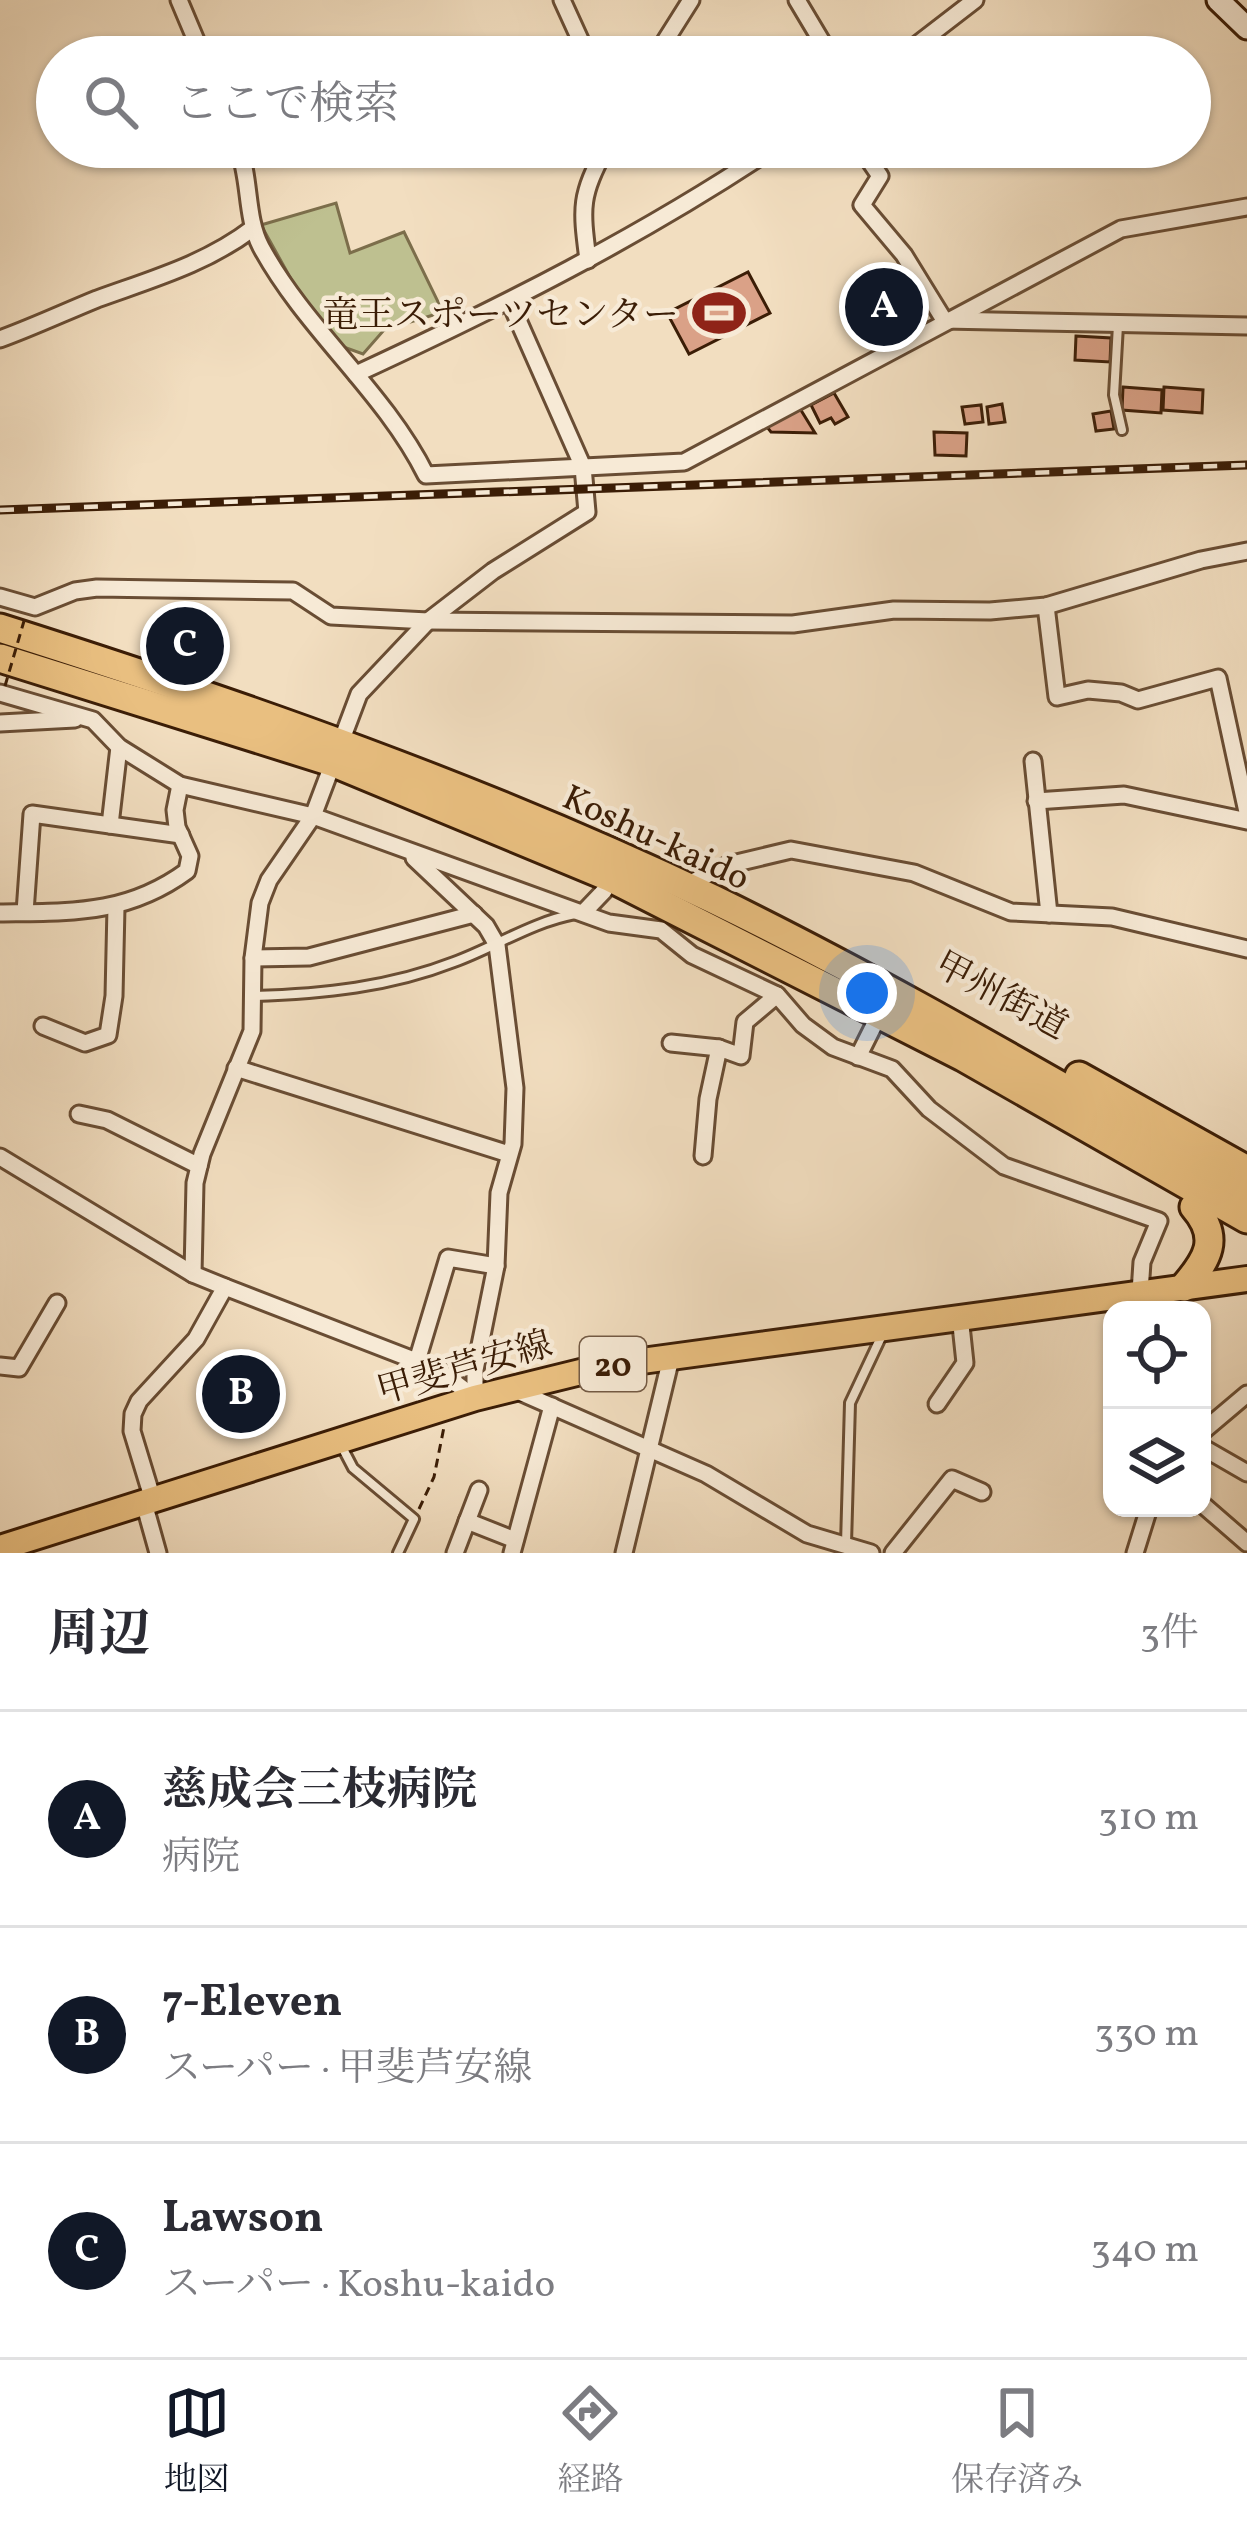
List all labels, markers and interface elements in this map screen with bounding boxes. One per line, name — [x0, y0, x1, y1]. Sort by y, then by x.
search box — [36, 36, 1211, 168]
icon: search — [78, 69, 144, 135]
text: ここで検索 — [174, 75, 399, 138]
pin: A — [845, 262, 923, 352]
sports icon: 竜王スポーツセンター — [690, 284, 748, 342]
place label: 竜王スポーツセンター — [322, 292, 679, 342]
pin: C — [146, 601, 224, 691]
street label: Koshu-kaido — [554, 774, 757, 905]
street label: 甲州街道 — [925, 942, 1075, 1053]
your location — [837, 963, 897, 1023]
map controls — [1103, 1301, 1211, 1517]
button: locate — [1103, 1301, 1211, 1409]
street label: 甲斐芦安線 — [372, 1321, 559, 1419]
road number: 20 — [580, 1337, 646, 1391]
pin: B — [202, 1349, 280, 1439]
button: layers — [1103, 1409, 1211, 1517]
text: 周辺 — [48, 1601, 150, 1672]
text: 3件 — [1140, 1608, 1199, 1662]
text: 慈成会三枝病院 — [162, 1761, 477, 1824]
text: A — [73, 1792, 101, 1846]
text: 310 m — [1098, 1792, 1199, 1846]
text: 病院 — [162, 1832, 240, 1886]
text: 7-Eleven — [162, 1972, 342, 2035]
text: B — [74, 2008, 100, 2062]
text: 330 m — [1094, 2008, 1199, 2062]
text: スーパー · 甲斐芦安線 — [162, 2043, 532, 2097]
text: Lawson — [162, 2188, 324, 2251]
text: C — [74, 2224, 100, 2278]
text: 340 m — [1091, 2224, 1199, 2278]
text: スーパー · Koshu-kaido — [162, 2259, 555, 2313]
tab: 地図 — [164, 2380, 230, 2505]
tab: 経路 — [557, 2380, 623, 2505]
tab: 保存済み — [951, 2380, 1083, 2505]

